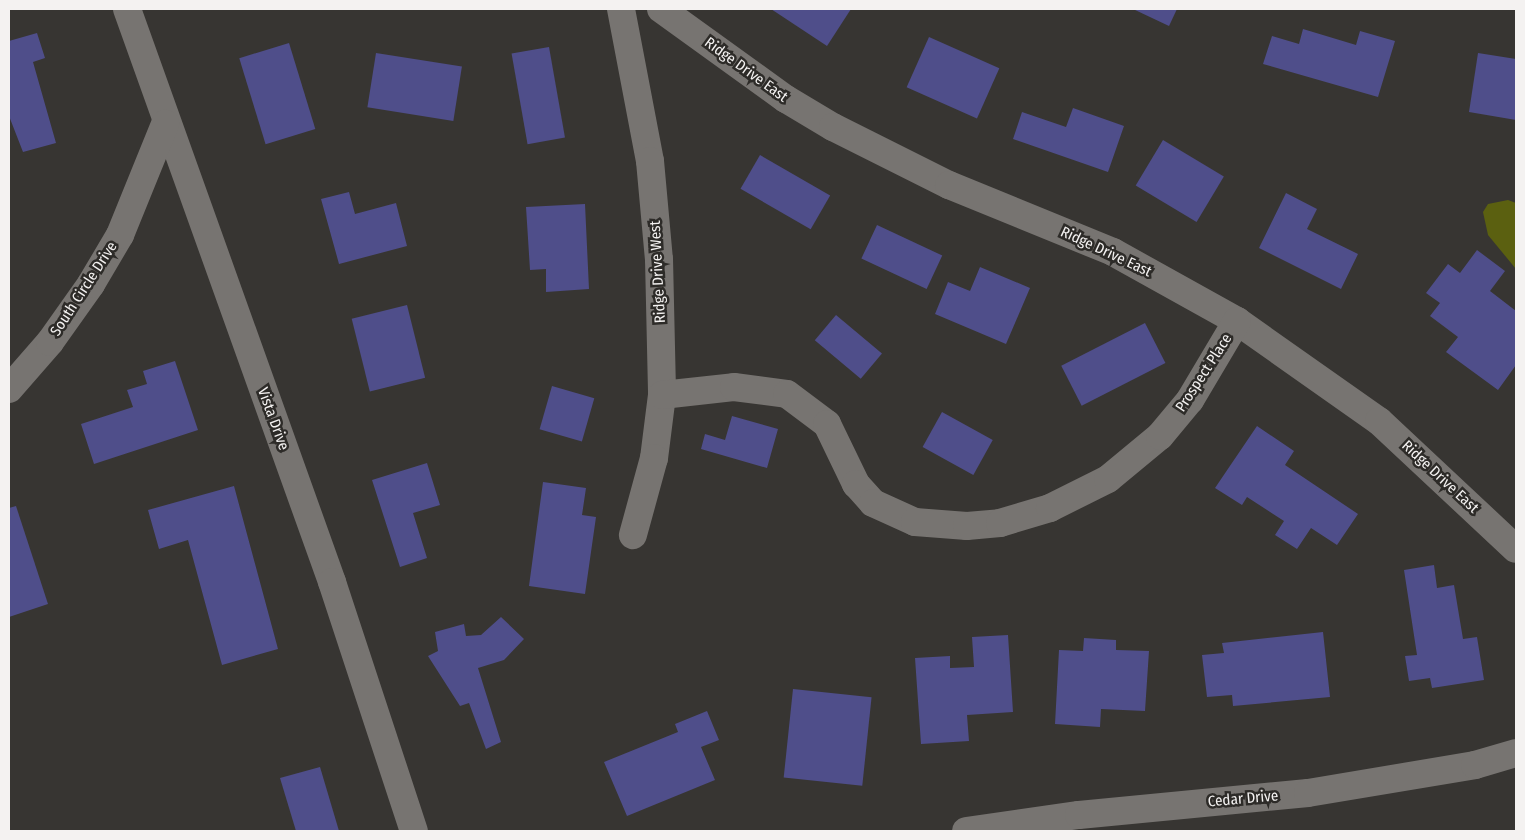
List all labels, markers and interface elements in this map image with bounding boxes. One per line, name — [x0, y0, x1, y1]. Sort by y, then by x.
street label: Ridge Drive East — [701, 34, 791, 106]
street label: Ridge Drive West — [646, 220, 670, 324]
street label: Ridge Drive East — [1058, 223, 1154, 281]
street label: South Circle Drive — [47, 239, 121, 339]
street label: Prospect Place — [1172, 331, 1236, 415]
street label: Vista Drive — [253, 385, 293, 453]
street label: Ridge Drive East — [1398, 437, 1482, 517]
street label: Cedar Drive — [1207, 787, 1279, 811]

